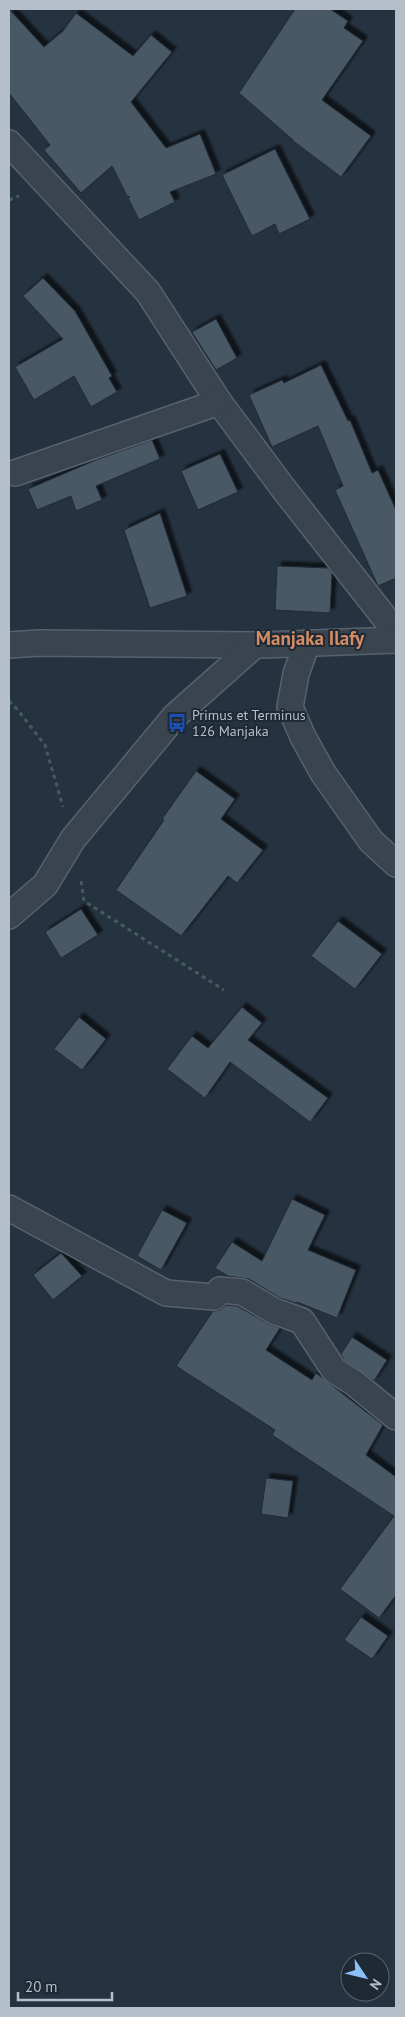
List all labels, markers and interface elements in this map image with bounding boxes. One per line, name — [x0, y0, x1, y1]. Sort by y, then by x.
district label: Manjaka Ilafy — [256, 626, 365, 650]
place label: Primus et Terminus 126 Manjaka — [192, 706, 306, 740]
bus stop icon: Primus et Terminus 126 Manjaka — [166, 712, 188, 734]
north arrow — [340, 1952, 390, 2002]
scale bar — [18, 1970, 111, 2002]
text: N — [366, 1976, 386, 1993]
text: 20 m — [25, 1977, 58, 1996]

